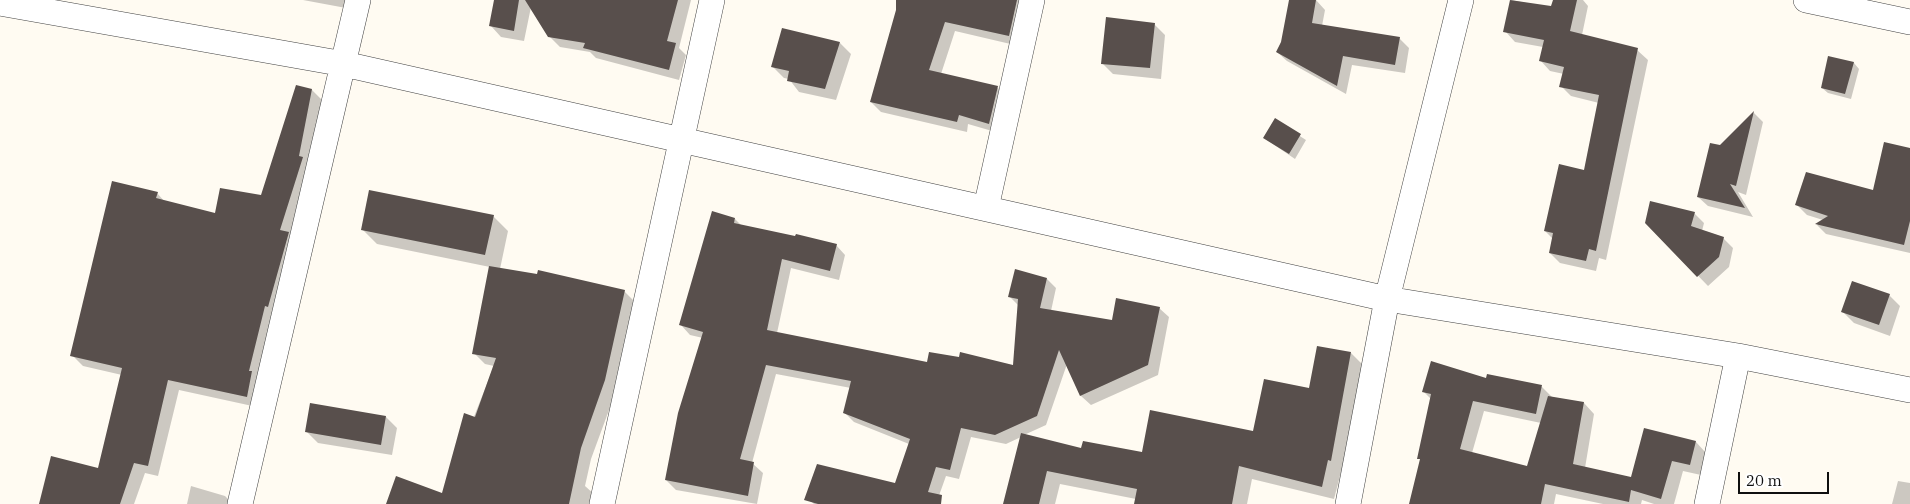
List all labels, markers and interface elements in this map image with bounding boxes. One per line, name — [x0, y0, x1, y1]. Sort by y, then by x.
scale bar — [1740, 462, 1831, 494]
text: 20 m — [1746, 471, 1782, 490]

